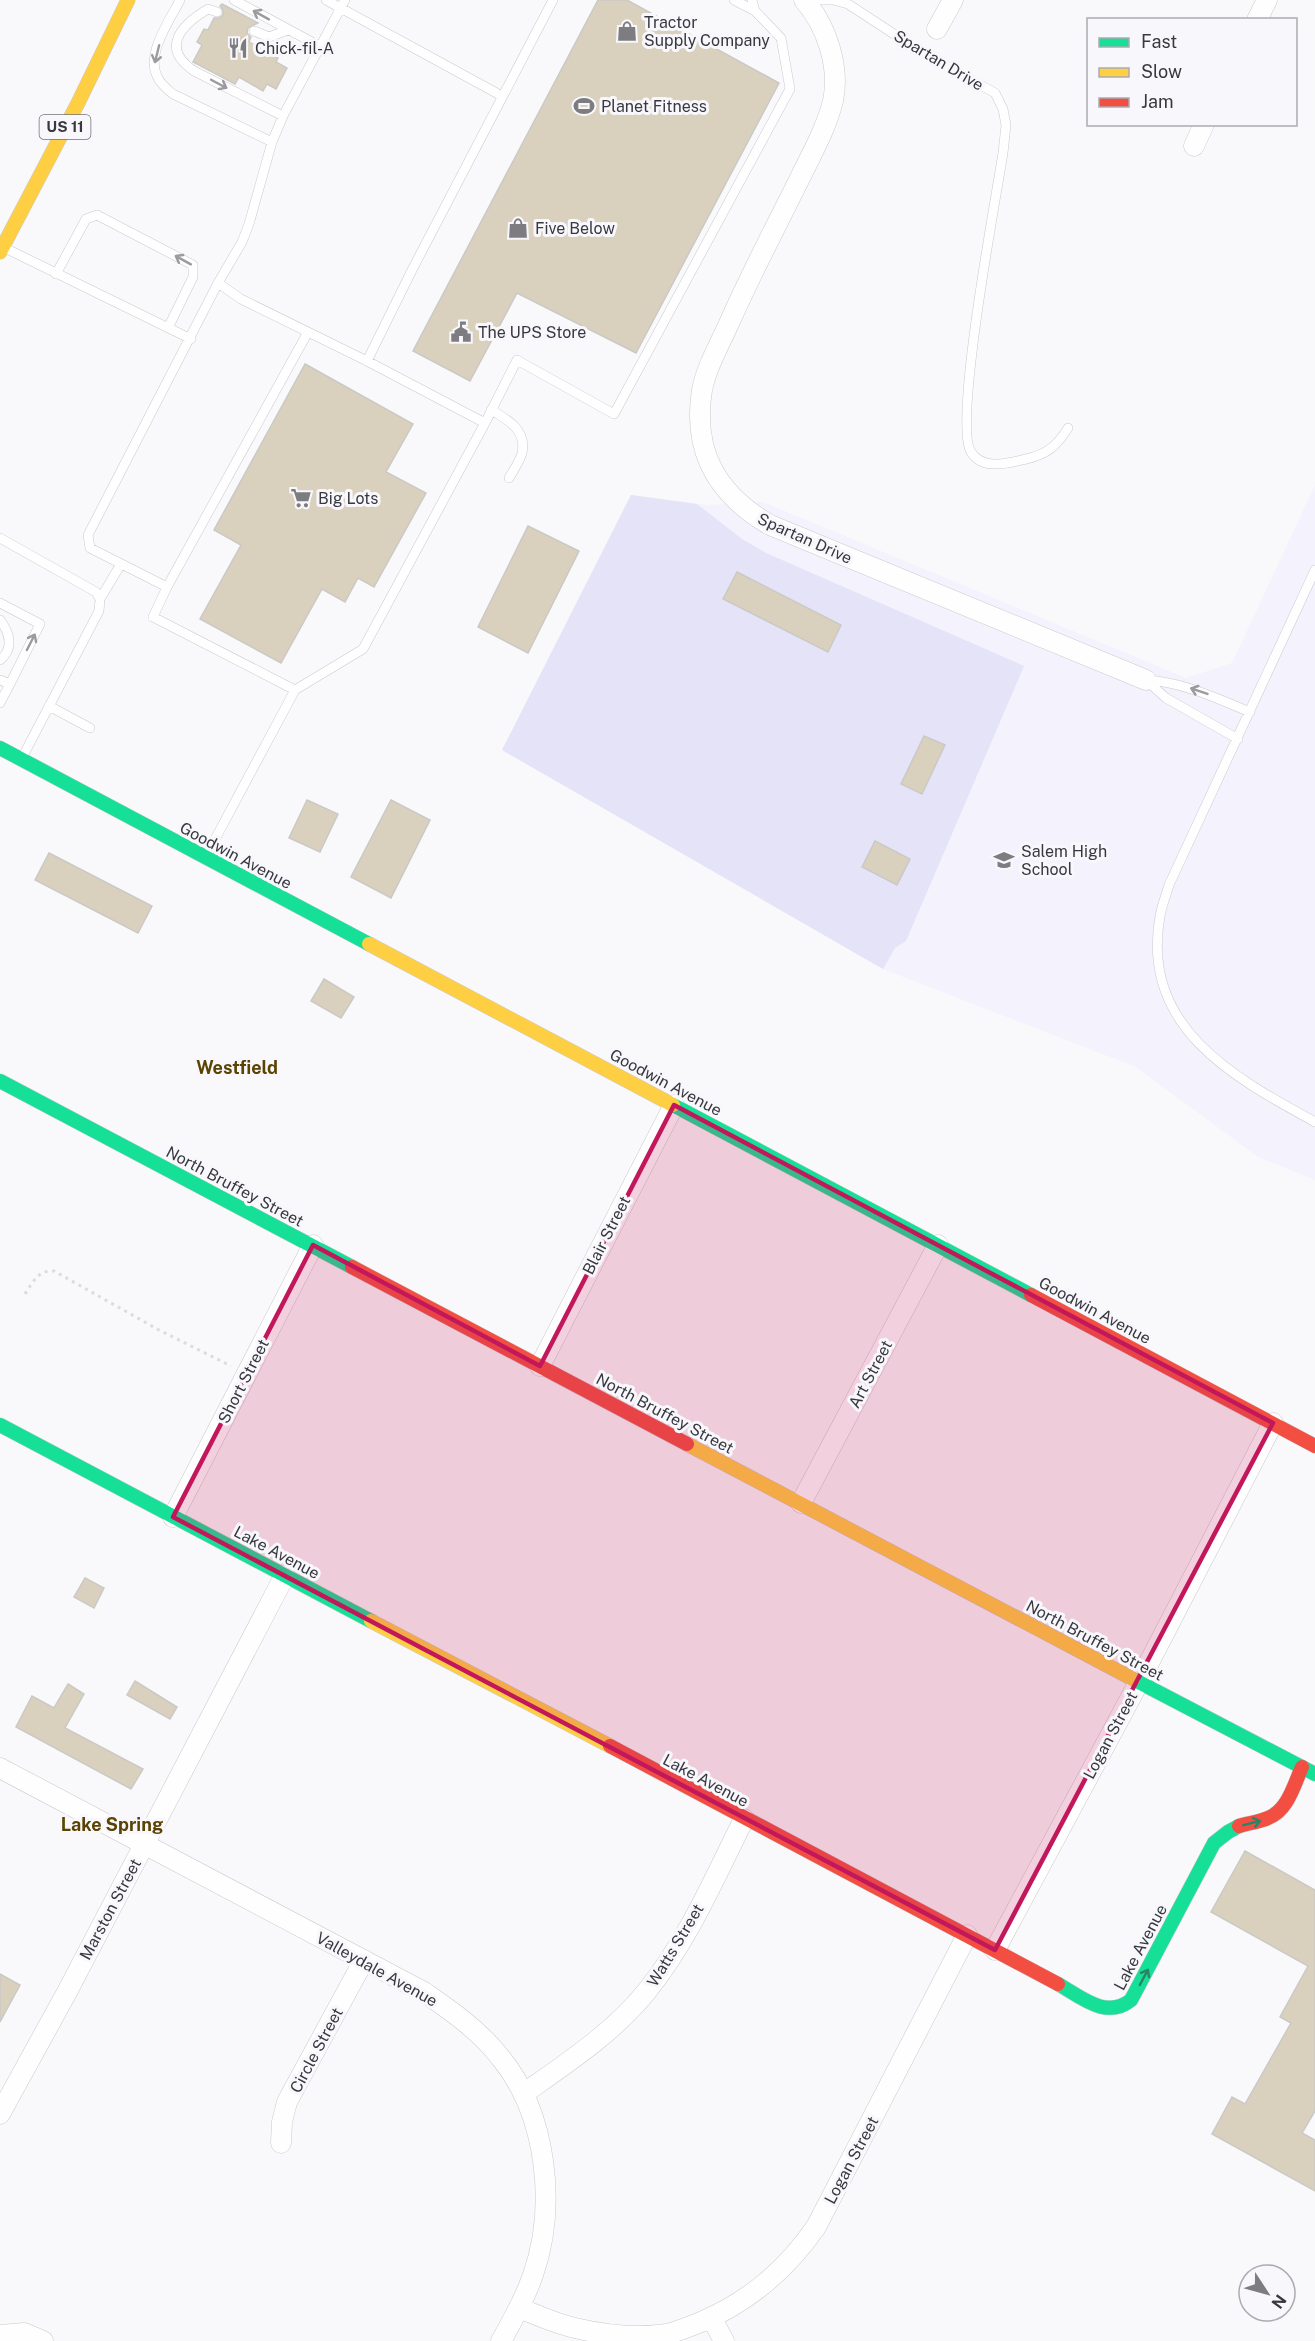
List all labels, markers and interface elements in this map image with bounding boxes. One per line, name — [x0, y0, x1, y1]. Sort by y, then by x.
one-way arrow — [253, 9, 270, 21]
place label: Tractor Supply Company — [644, 13, 770, 50]
legend — [1087, 18, 1297, 126]
shop icon: Tractor Supply Company — [615, 19, 639, 43]
street label: Spartan Drive — [890, 26, 987, 95]
text: Fast — [1141, 31, 1177, 52]
restaurant icon: Chick-fil-A — [226, 36, 250, 60]
place label: Chick-fil-A — [255, 39, 334, 58]
one-way arrow — [151, 44, 162, 63]
text: Slow — [1141, 61, 1182, 82]
one-way arrow — [209, 79, 227, 91]
text: Jam — [1141, 91, 1174, 112]
sports icon: Planet Fitness — [572, 94, 596, 118]
place label: Planet Fitness — [601, 97, 707, 116]
road number: US 11 — [40, 115, 90, 139]
shop icon: Five Below — [506, 216, 530, 240]
place label: Five Below — [535, 219, 615, 238]
one-way arrow — [175, 254, 192, 266]
public building icon: The UPS Store — [449, 320, 473, 344]
place label: The UPS Store — [478, 323, 586, 342]
supermarket icon: Big Lots — [289, 486, 313, 510]
place label: Big Lots — [318, 489, 378, 508]
street label: Spartan Drive — [755, 509, 855, 568]
one-way arrow — [26, 633, 38, 651]
one-way arrow — [1190, 685, 1209, 696]
street label: Goodwin Avenue — [177, 818, 295, 893]
place label: Salem High School — [1021, 842, 1107, 879]
school or university icon: Salem High School — [992, 848, 1016, 872]
street label: Goodwin Avenue — [607, 1045, 725, 1120]
district label: Westfield — [196, 1057, 278, 1078]
street label: North Bruffey Street — [163, 1142, 307, 1231]
street label: Blair Street — [579, 1193, 634, 1278]
street label: Goodwin Avenue — [1036, 1273, 1154, 1348]
street label: Short Street — [214, 1336, 273, 1426]
street label: Art Street — [845, 1337, 896, 1411]
street label: North Bruffey Street — [593, 1369, 737, 1458]
street label: Lake Avenue — [231, 1522, 323, 1583]
street label: North Bruffey Street — [1023, 1596, 1167, 1685]
street label: Logan Street — [1079, 1688, 1141, 1782]
street label: Lake Avenue — [660, 1750, 752, 1811]
district label: Lake Spring — [61, 1814, 163, 1835]
one-way arrow — [1242, 1816, 1261, 1828]
street label: Marston Street — [76, 1855, 145, 1963]
street label: Watts Street — [643, 1900, 708, 1990]
street label: Lake Avenue — [1110, 1901, 1171, 1993]
street label: Valleydale Avenue — [313, 1928, 441, 2011]
one-way arrow — [1139, 1968, 1150, 1986]
street label: Circle Street — [286, 2004, 347, 2096]
street label: Logan Street — [820, 2113, 882, 2207]
north arrow — [1237, 2263, 1297, 2323]
text: N — [1267, 2291, 1290, 2312]

